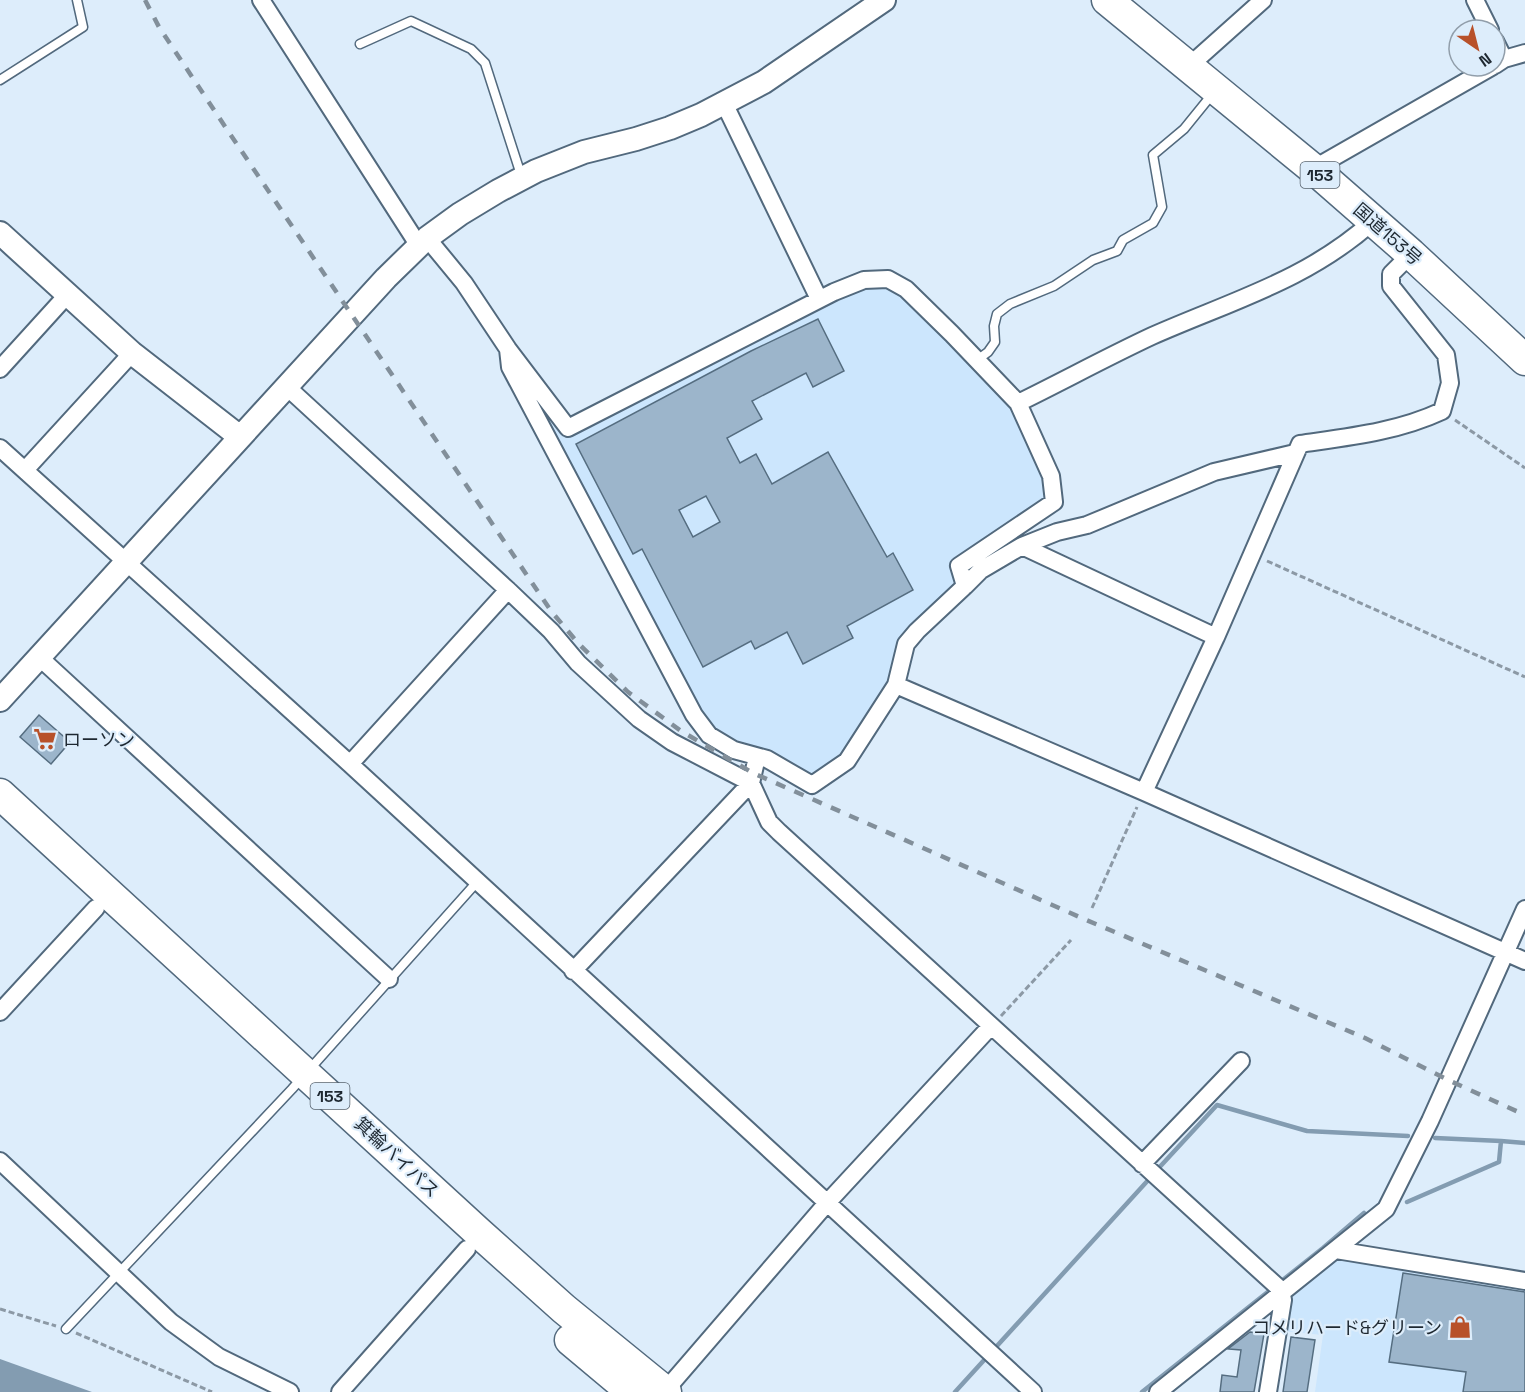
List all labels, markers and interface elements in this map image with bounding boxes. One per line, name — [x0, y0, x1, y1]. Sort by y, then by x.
north arrow — [1447, 18, 1507, 78]
text: N — [1475, 48, 1496, 72]
road number: 153 — [1300, 162, 1340, 188]
street label: 国道153号 — [1349, 198, 1427, 270]
supermarket icon: ローソン — [32, 726, 58, 752]
place label: ローソン — [63, 728, 135, 751]
road number: 153 — [310, 1083, 350, 1109]
street label: 箕輪バイパス — [350, 1112, 444, 1202]
shop icon: コメリハード&グリーン — [1447, 1314, 1473, 1340]
place label: コメリハード&グリーン — [1252, 1316, 1442, 1339]

